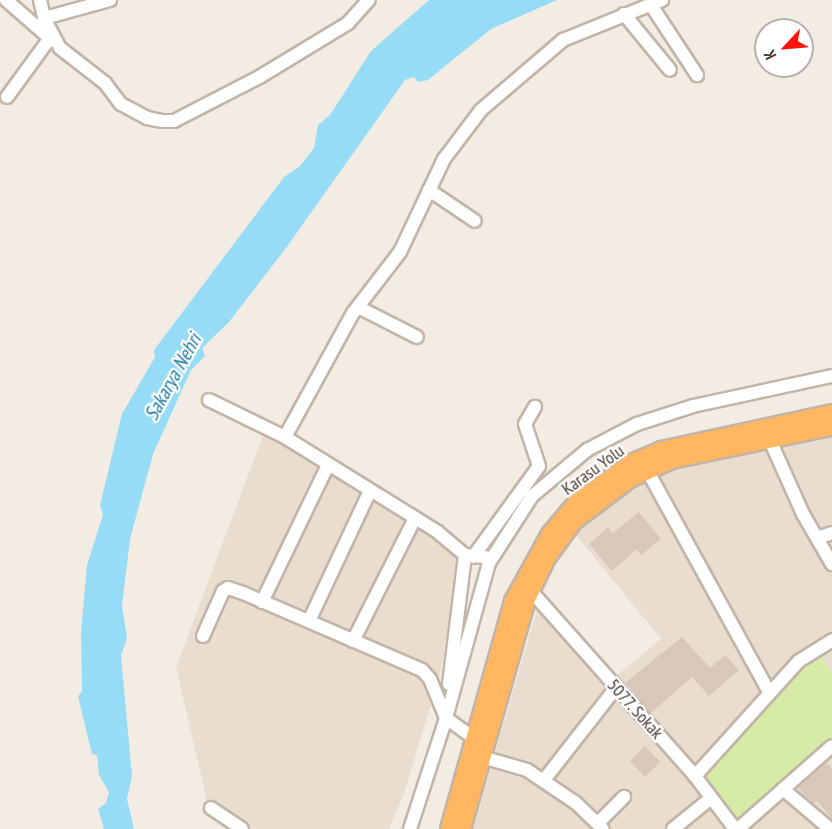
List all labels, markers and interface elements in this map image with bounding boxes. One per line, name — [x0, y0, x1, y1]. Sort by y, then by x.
north arrow — [754, 18, 814, 78]
text: K — [759, 47, 780, 63]
water label: Sakarya Nehri — [139, 330, 207, 424]
street label: Karasu Yolu — [557, 440, 629, 500]
street label: 5077. Sokak — [602, 674, 668, 744]

